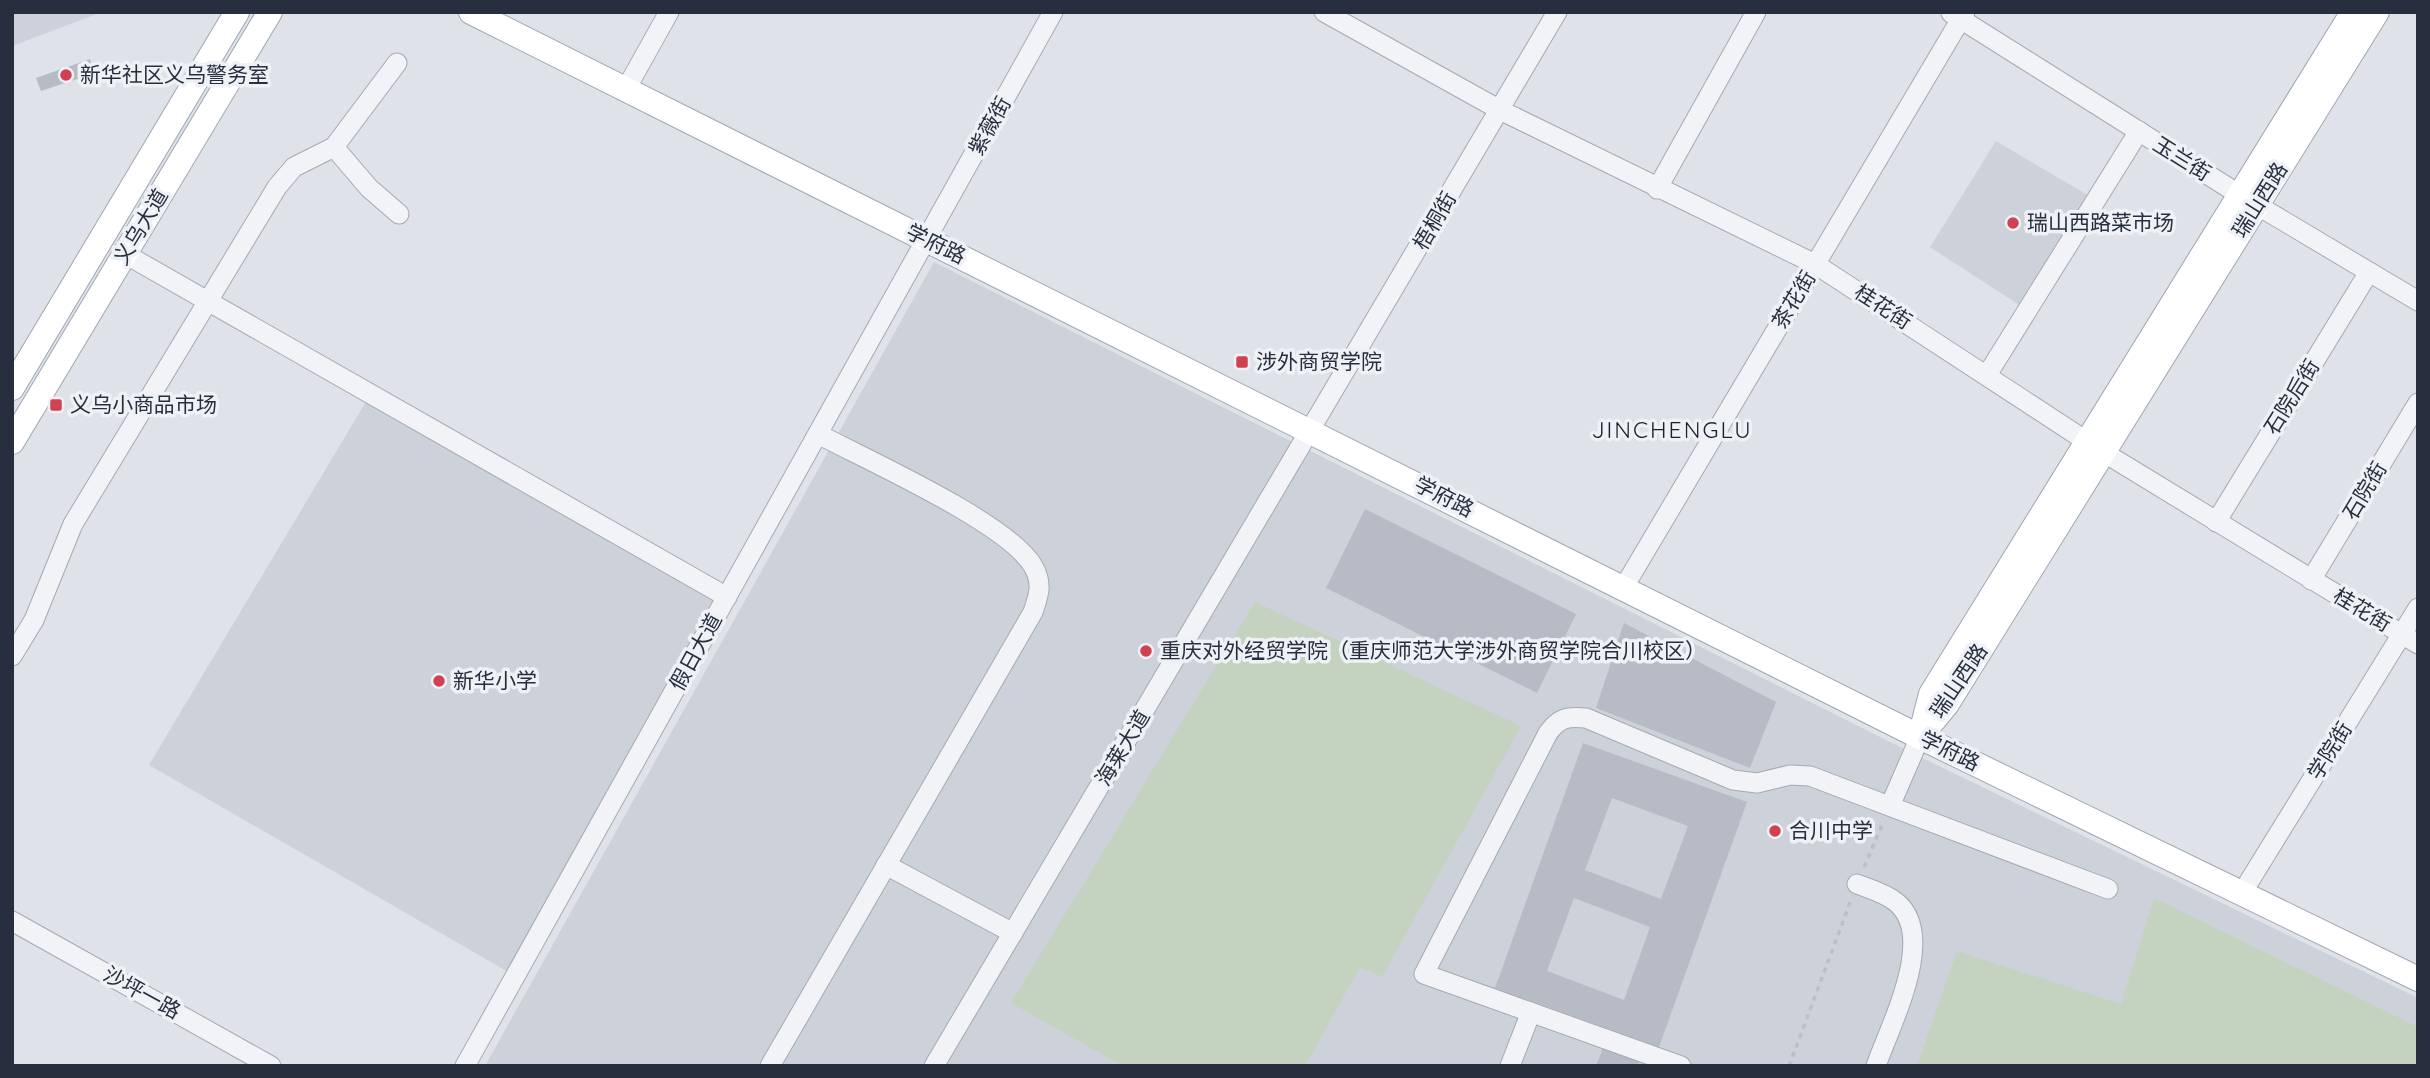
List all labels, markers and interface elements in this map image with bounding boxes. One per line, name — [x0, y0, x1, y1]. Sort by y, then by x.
place label: 新华社区义乌警务室 — [80, 61, 269, 87]
marker: 新华社区义乌警务室 — [58, 67, 74, 83]
street label: 紫薇街 — [962, 92, 1016, 159]
street label: 玉兰街 — [2149, 130, 2216, 186]
street label: 瑞山西路 — [2226, 157, 2292, 242]
street label: 义乌大道 — [107, 184, 173, 269]
street label: 梧桐街 — [1407, 187, 1461, 254]
place label: 瑞山西路菜市场 — [2027, 209, 2174, 235]
marker: 瑞山西路菜市场 — [2005, 215, 2021, 231]
street label: 学府路 — [902, 218, 970, 269]
street label: 茶花街 — [1766, 266, 1821, 333]
street label: 桂花街 — [1850, 278, 1917, 334]
place label: 涉外商贸学院 — [1256, 348, 1382, 374]
marker: 涉外商贸学院 — [1234, 354, 1250, 370]
street label: 石院后街 — [2258, 354, 2324, 439]
place label: 义乌小商品市场 — [70, 391, 217, 417]
marker: 义乌小商品市场 — [48, 397, 64, 413]
district label: JINCHENGLU — [1591, 415, 1753, 444]
street label: 石院街 — [2337, 457, 2392, 524]
street label: 学府路 — [1410, 470, 1478, 522]
street label: 桂花街 — [2329, 582, 2396, 637]
street label: 假日大道 — [663, 608, 727, 695]
place label: 重庆对外经贸学院（重庆师范大学涉外商贸学院合川校区） — [1160, 637, 1706, 663]
street label: 瑞山西路 — [1924, 638, 1992, 723]
marker: 重庆对外经贸学院（重庆师范大学涉外商贸学院合川校区） — [1138, 643, 1154, 659]
place label: 新华小学 — [453, 667, 537, 693]
marker: 新华小学 — [431, 673, 447, 689]
street label: 海莱大道 — [1089, 705, 1155, 790]
street label: 学院街 — [2301, 717, 2357, 784]
street label: 学府路 — [1916, 725, 1984, 776]
place label: 合川中学 — [1789, 817, 1873, 843]
marker: 合川中学 — [1767, 823, 1783, 839]
street label: 沙坪一路 — [99, 960, 186, 1024]

